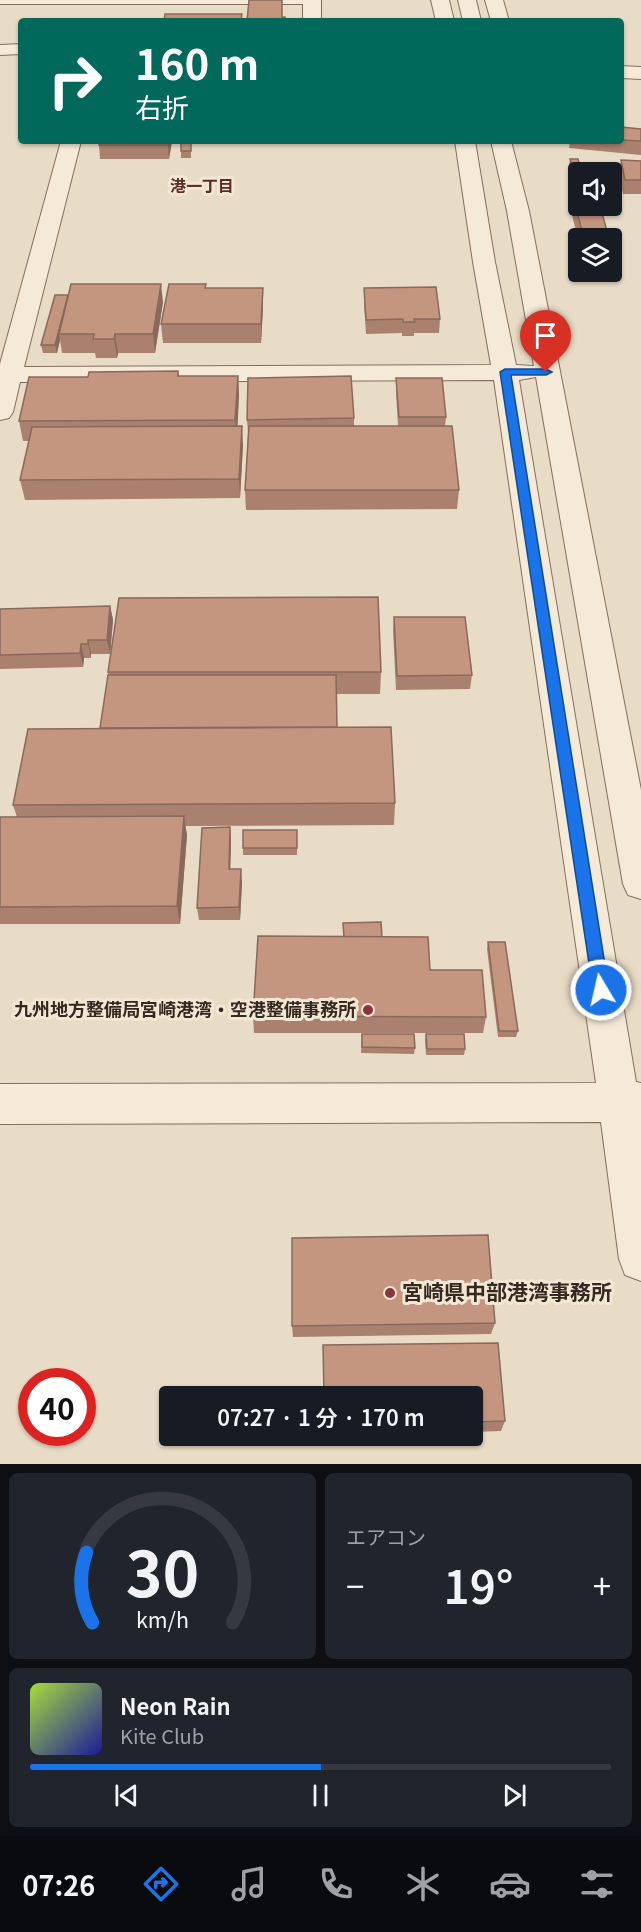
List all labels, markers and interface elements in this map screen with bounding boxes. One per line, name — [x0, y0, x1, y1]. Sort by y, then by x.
text: 160 m — [135, 31, 259, 92]
icon: right — [36, 42, 114, 120]
text: 右折 — [135, 87, 189, 126]
map controls — [568, 162, 622, 282]
button: sound — [568, 162, 622, 216]
district label: 港一丁目 — [170, 173, 234, 197]
button: layers — [568, 228, 622, 282]
pin — [520, 310, 571, 372]
icon: arrive — [529, 319, 562, 352]
position arrow — [569, 958, 633, 1022]
place label: 九州地方整備局宮崎港湾・空港整備事務所 — [14, 995, 356, 1021]
marker: 九州地方整備局宮崎港湾・空港整備事務所 — [361, 1003, 375, 1017]
place label: 宮崎県中部港湾事務所 — [402, 1276, 612, 1306]
marker: 宮崎県中部港湾事務所 — [383, 1286, 397, 1300]
speed limit sign: 40 — [18, 1368, 96, 1446]
text: 07:27 · 1 分 · 170 m — [217, 1400, 425, 1432]
text: エアコン — [346, 1522, 426, 1551]
text: 30 — [126, 1525, 199, 1615]
text: 19° — [444, 1552, 513, 1617]
text: − — [346, 1561, 364, 1609]
text: + — [593, 1561, 611, 1609]
text: km/h — [136, 1603, 189, 1634]
text: Neon Rain — [120, 1689, 231, 1721]
text: Kite Club — [120, 1721, 204, 1750]
icon: previous — [110, 1779, 143, 1812]
icon: pause — [304, 1779, 337, 1812]
icon: next — [498, 1779, 531, 1812]
icon: directions — [140, 1863, 182, 1905]
icon: music — [228, 1863, 270, 1905]
icon: phone — [315, 1863, 357, 1905]
icon: climate — [402, 1863, 444, 1905]
icon: car — [489, 1863, 531, 1905]
icon: filters — [576, 1863, 618, 1905]
text: 07:26 — [23, 1865, 95, 1904]

